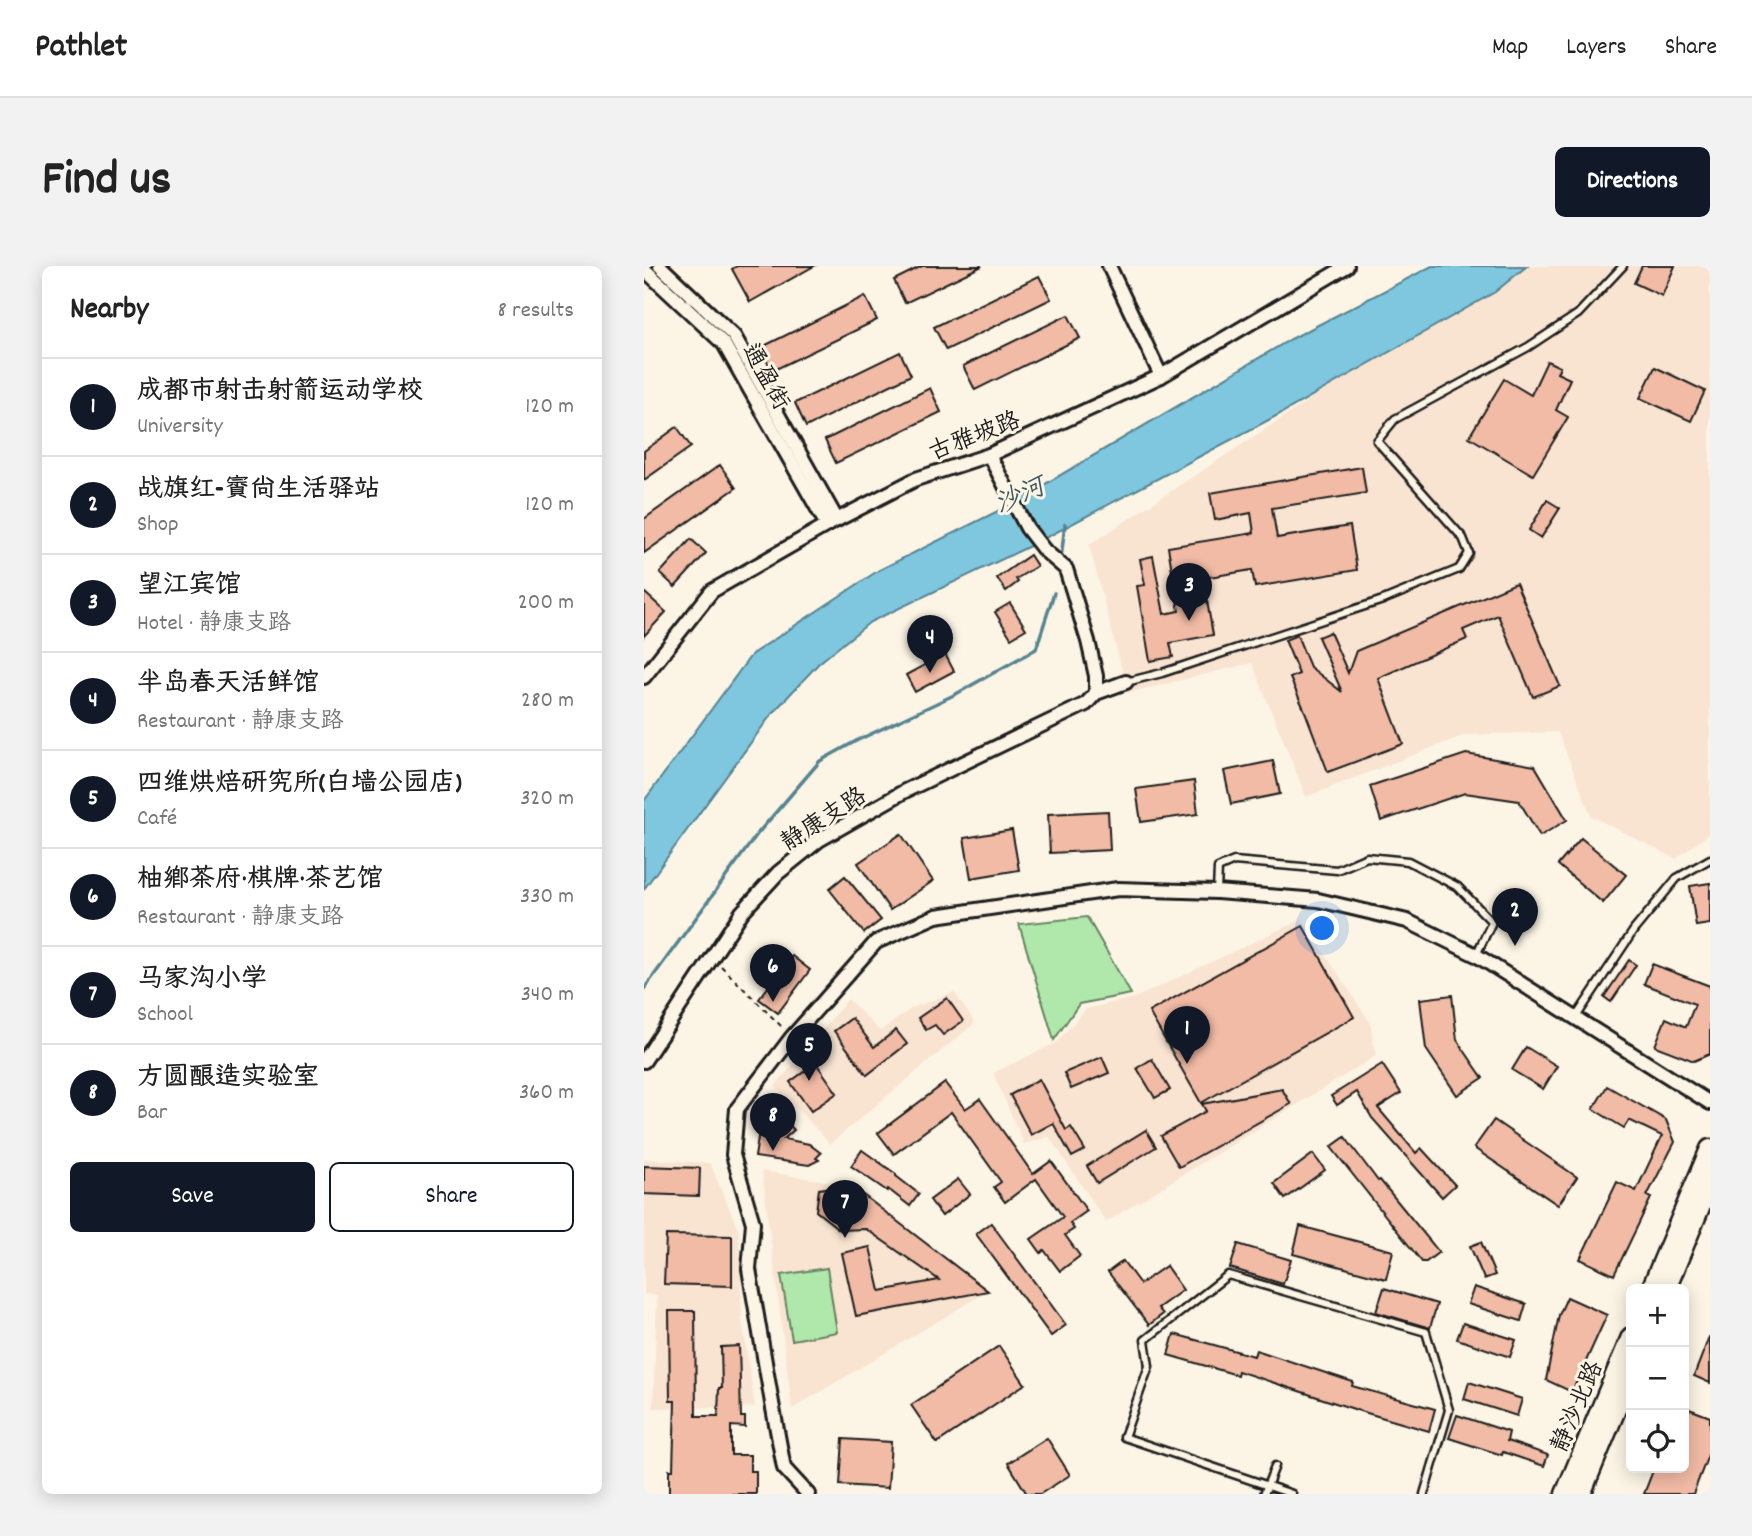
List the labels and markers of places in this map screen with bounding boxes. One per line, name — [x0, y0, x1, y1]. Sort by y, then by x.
pin: 3 — [1166, 563, 1212, 621]
pin: 4 — [907, 615, 953, 673]
pin: 2 — [1492, 888, 1538, 946]
pin: 6 — [750, 944, 796, 1002]
pin: 1 — [1164, 1006, 1210, 1064]
pin: 5 — [786, 1023, 832, 1081]
pin: 8 — [750, 1093, 796, 1151]
pin: 7 — [822, 1180, 868, 1238]

